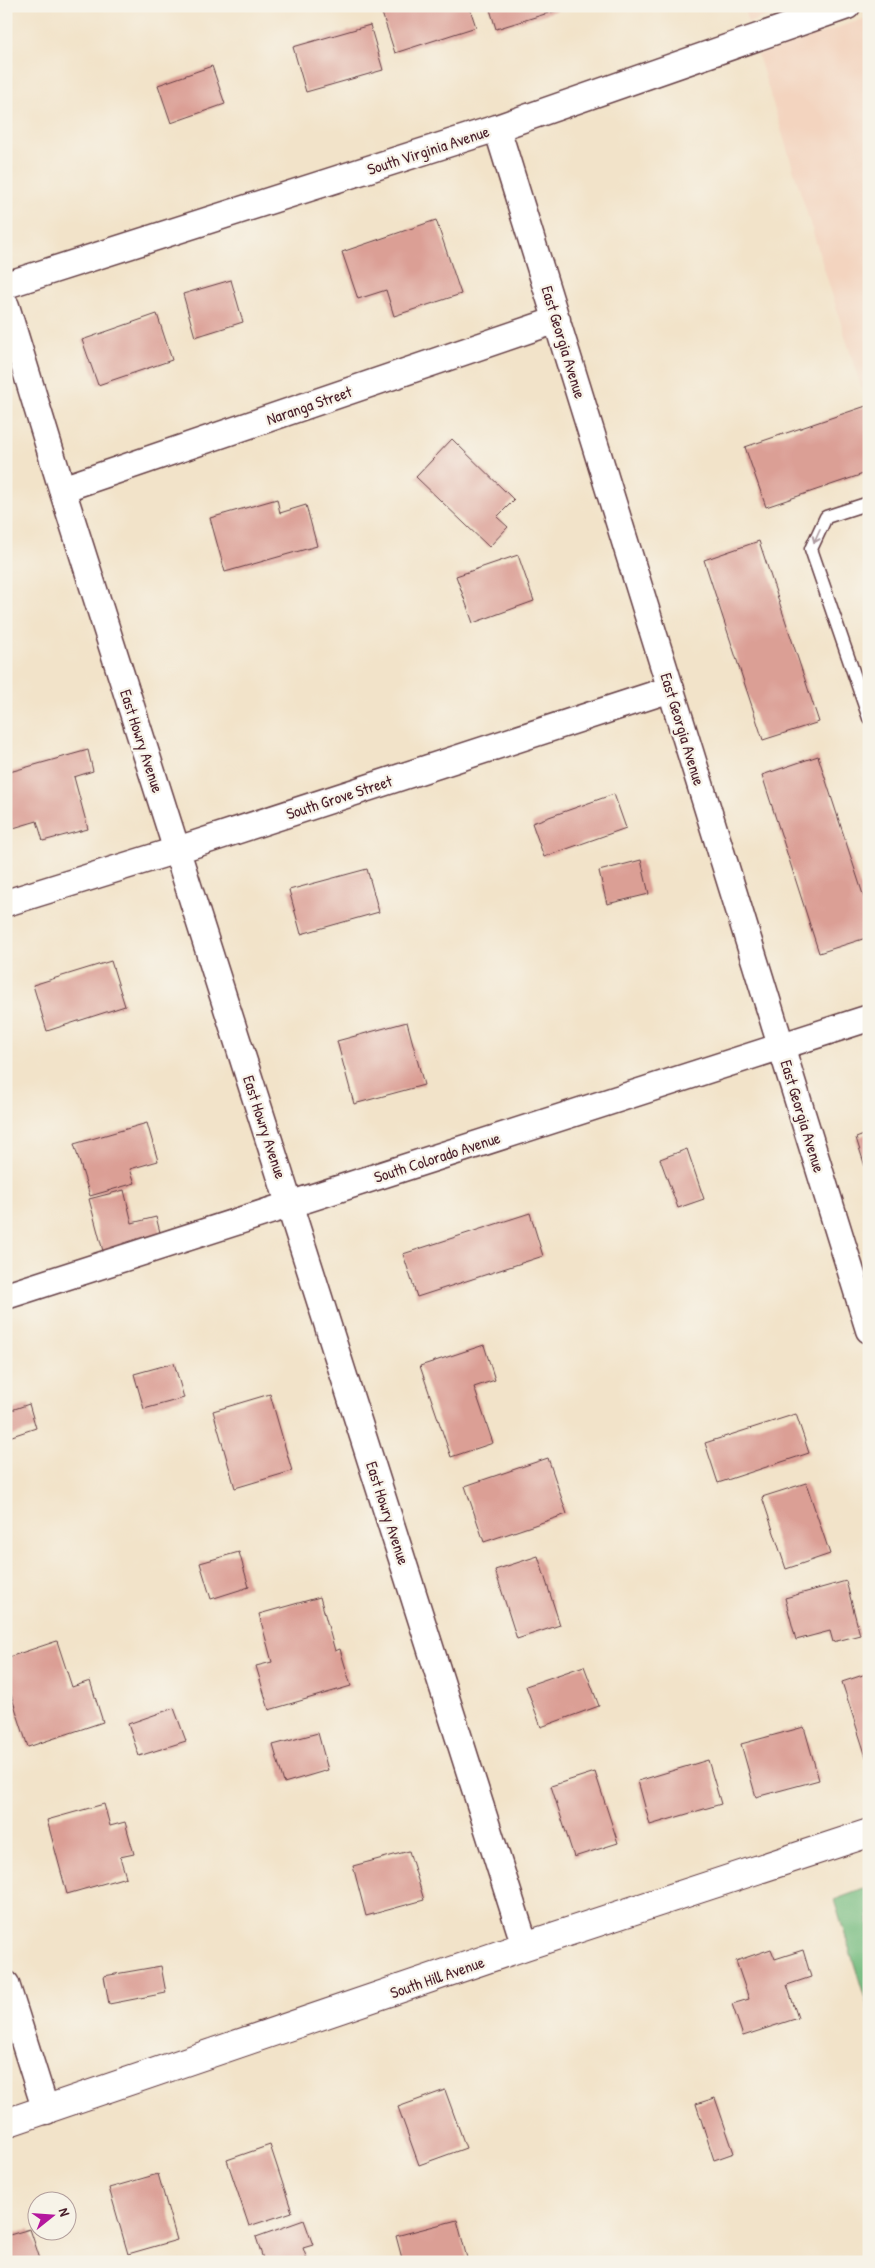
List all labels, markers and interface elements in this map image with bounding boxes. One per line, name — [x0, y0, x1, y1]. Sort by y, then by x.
street label: South Virginia Avenue — [364, 120, 492, 180]
street label: East Georgia Avenue — [536, 283, 592, 402]
street label: Naranga Street — [263, 380, 355, 430]
one-way arrow — [812, 528, 822, 543]
street label: East Georgia Avenue — [655, 670, 711, 789]
street label: East Howry Avenue — [115, 687, 169, 796]
street label: South Grove Street — [283, 769, 395, 824]
street label: East Georgia Avenue — [775, 1057, 831, 1176]
street label: East Howry Avenue — [238, 1073, 292, 1182]
street label: South Colorado Avenue — [371, 1126, 503, 1188]
street label: East Howry Avenue — [361, 1459, 415, 1568]
street label: South Hill Avenue — [387, 1950, 488, 2003]
north arrow — [28, 2190, 78, 2240]
text: N — [55, 2206, 75, 2219]

